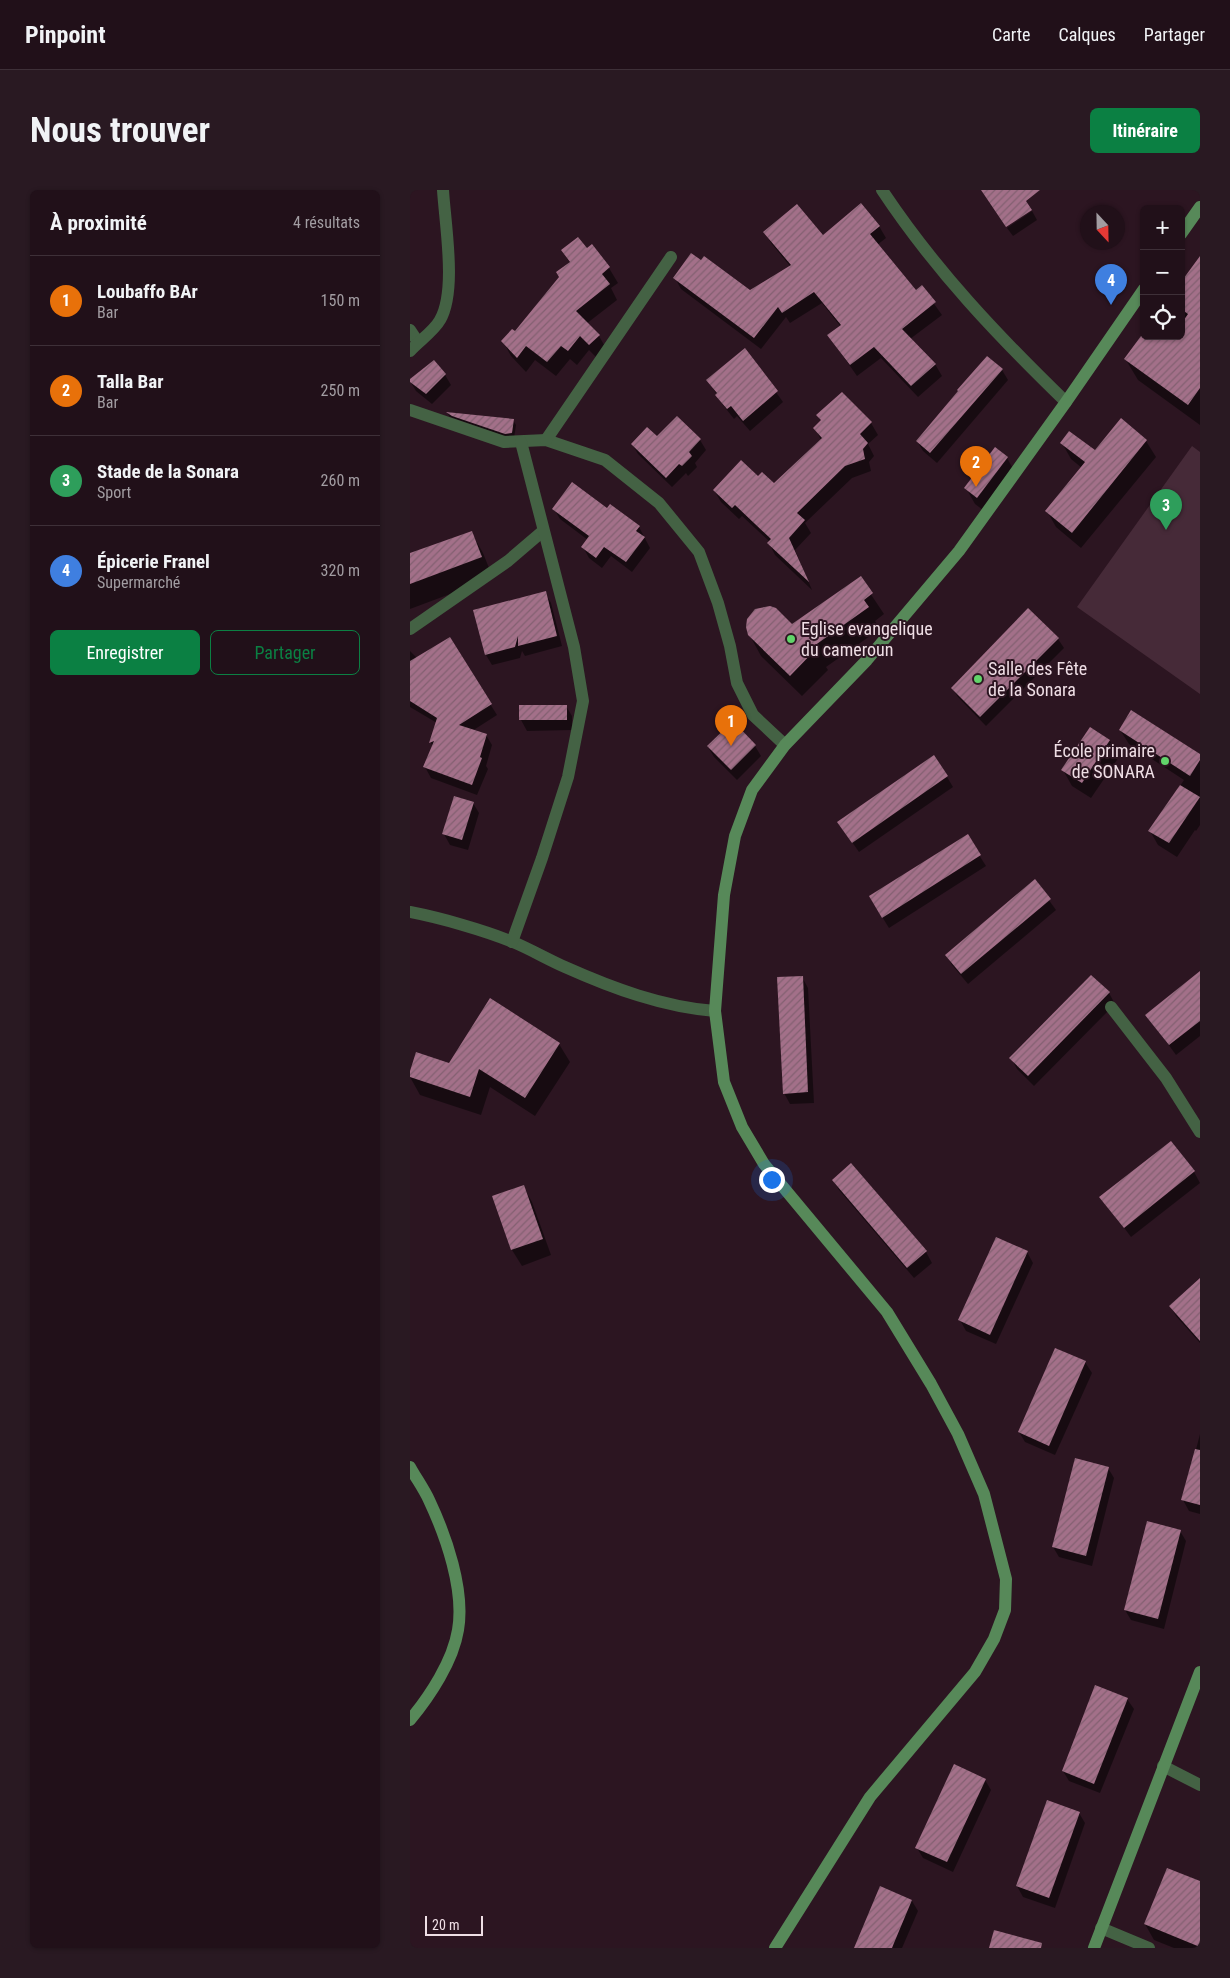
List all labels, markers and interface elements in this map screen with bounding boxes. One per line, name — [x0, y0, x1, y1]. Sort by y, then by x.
text: Pinpoint — [25, 21, 106, 49]
text: Carte — [992, 24, 1031, 45]
text: Calques — [1059, 24, 1116, 45]
text: Partager — [1144, 24, 1205, 45]
button: Itinéraire — [1090, 108, 1200, 153]
text: Nous trouver — [30, 110, 210, 151]
north arrow — [1080, 205, 1125, 250]
map controls — [1140, 205, 1185, 340]
button: + — [1140, 205, 1185, 250]
text: À proximité — [50, 211, 147, 235]
text: 4 résultats — [293, 213, 360, 232]
button: − — [1140, 250, 1185, 295]
pin: 4 — [1095, 264, 1127, 305]
text: Loubaffo BAr — [97, 280, 198, 303]
text: 1 — [62, 291, 70, 310]
text: 150 m — [321, 291, 360, 310]
button: locate — [1140, 295, 1185, 340]
text: Bar — [97, 303, 118, 322]
text: Talla Bar — [97, 370, 164, 393]
text: 2 — [62, 381, 70, 400]
text: 250 m — [321, 381, 360, 400]
text: Bar — [97, 393, 118, 412]
pin: 2 — [960, 446, 992, 487]
text: Stade de la Sonara — [97, 460, 239, 483]
text: 3 — [62, 471, 70, 490]
text: 260 m — [321, 471, 360, 490]
text: Sport — [97, 483, 131, 502]
pin: 3 — [1150, 489, 1182, 530]
text: Épicerie Franel — [97, 550, 210, 573]
text: 4 — [62, 561, 70, 580]
text: 320 m — [321, 561, 360, 580]
text: Supermarché — [97, 573, 180, 592]
place label: Eglise evangelique du cameroun — [801, 618, 933, 660]
button: Enregistrer — [50, 630, 200, 675]
button: Partager — [210, 630, 360, 675]
marker: Eglise evangelique du cameroun — [785, 633, 797, 645]
place label: Salle des Fête de la Sonara — [988, 658, 1087, 700]
marker: Salle des Fête de la Sonara — [972, 673, 984, 685]
pin: 1 — [715, 705, 747, 746]
place label: École primaire de SONARA — [1054, 740, 1156, 782]
marker: École primaire de SONARA — [1159, 755, 1171, 767]
your location — [759, 1167, 785, 1193]
scale bar — [425, 1913, 482, 1936]
text: 20 m — [432, 1917, 460, 1933]

